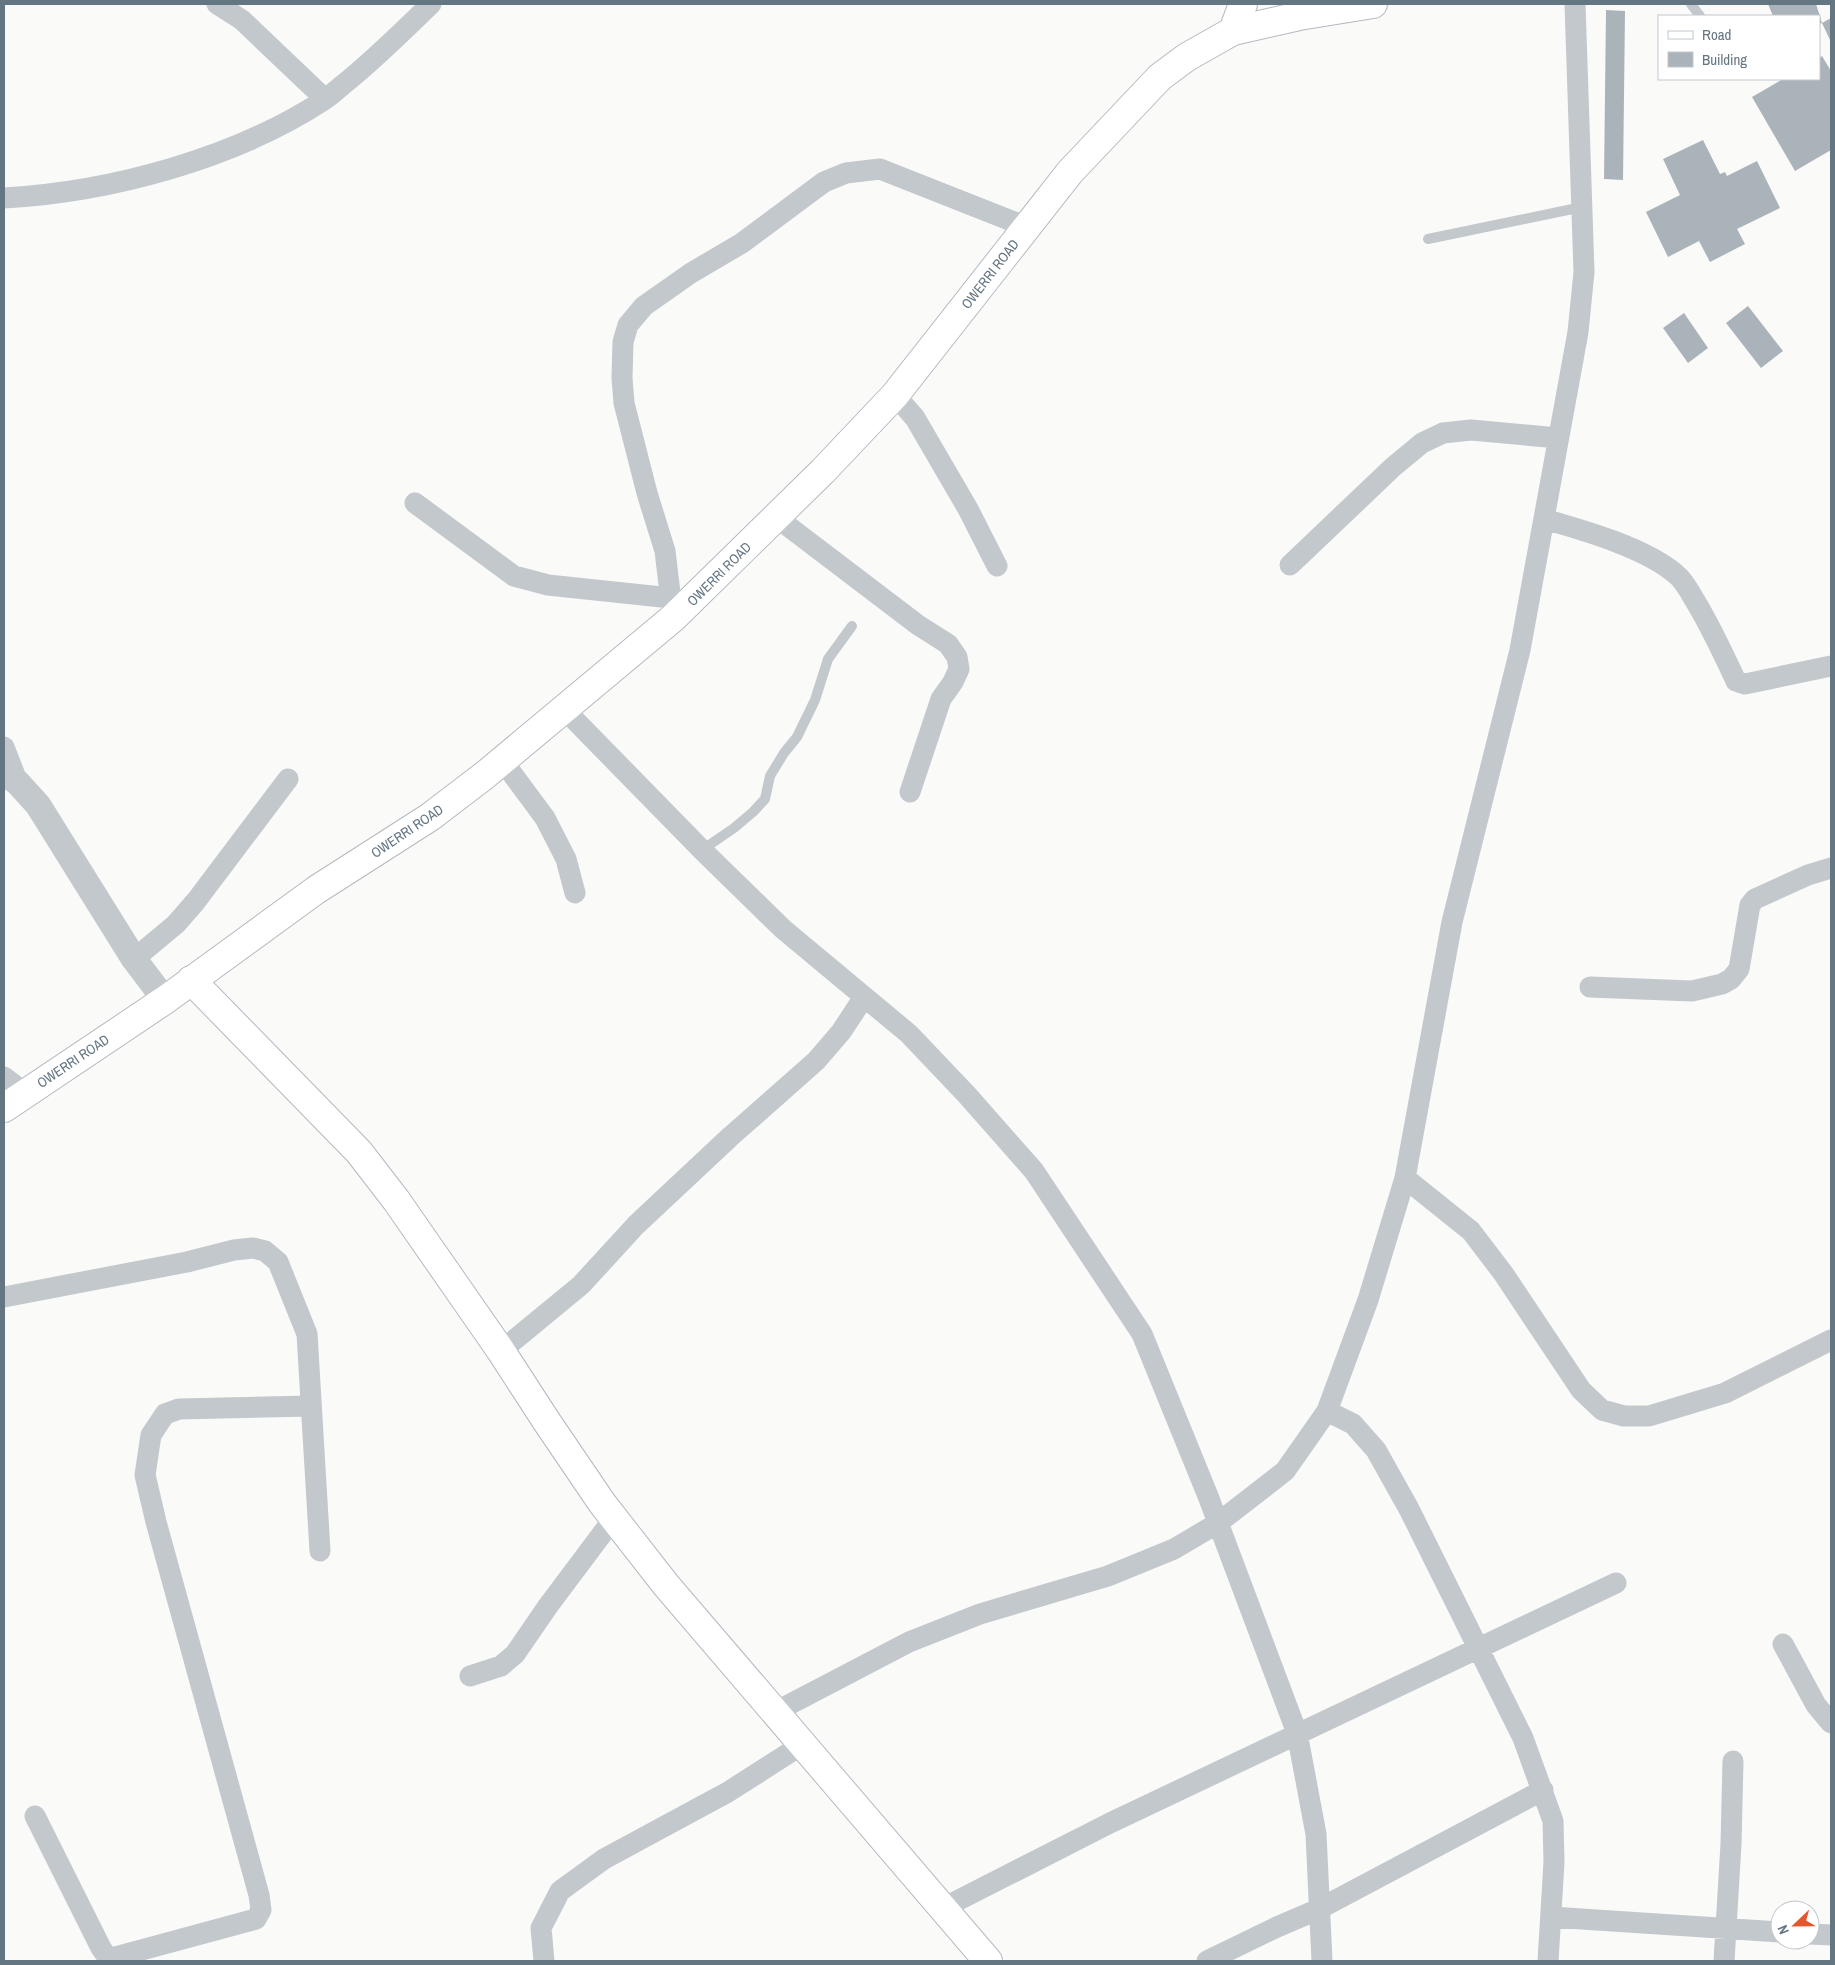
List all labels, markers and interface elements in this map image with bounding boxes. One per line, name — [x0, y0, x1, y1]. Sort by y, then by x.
legend — [1658, 15, 1820, 80]
text: Road — [1702, 24, 1731, 45]
text: Building — [1702, 49, 1747, 70]
street label: OWERRI ROAD — [957, 236, 1023, 312]
street label: OWERRI ROAD — [683, 538, 755, 610]
street label: OWERRI ROAD — [367, 800, 447, 862]
street label: OWERRI ROAD — [33, 1030, 113, 1092]
north arrow — [1770, 1900, 1820, 1950]
text: N — [1773, 1923, 1793, 1937]

